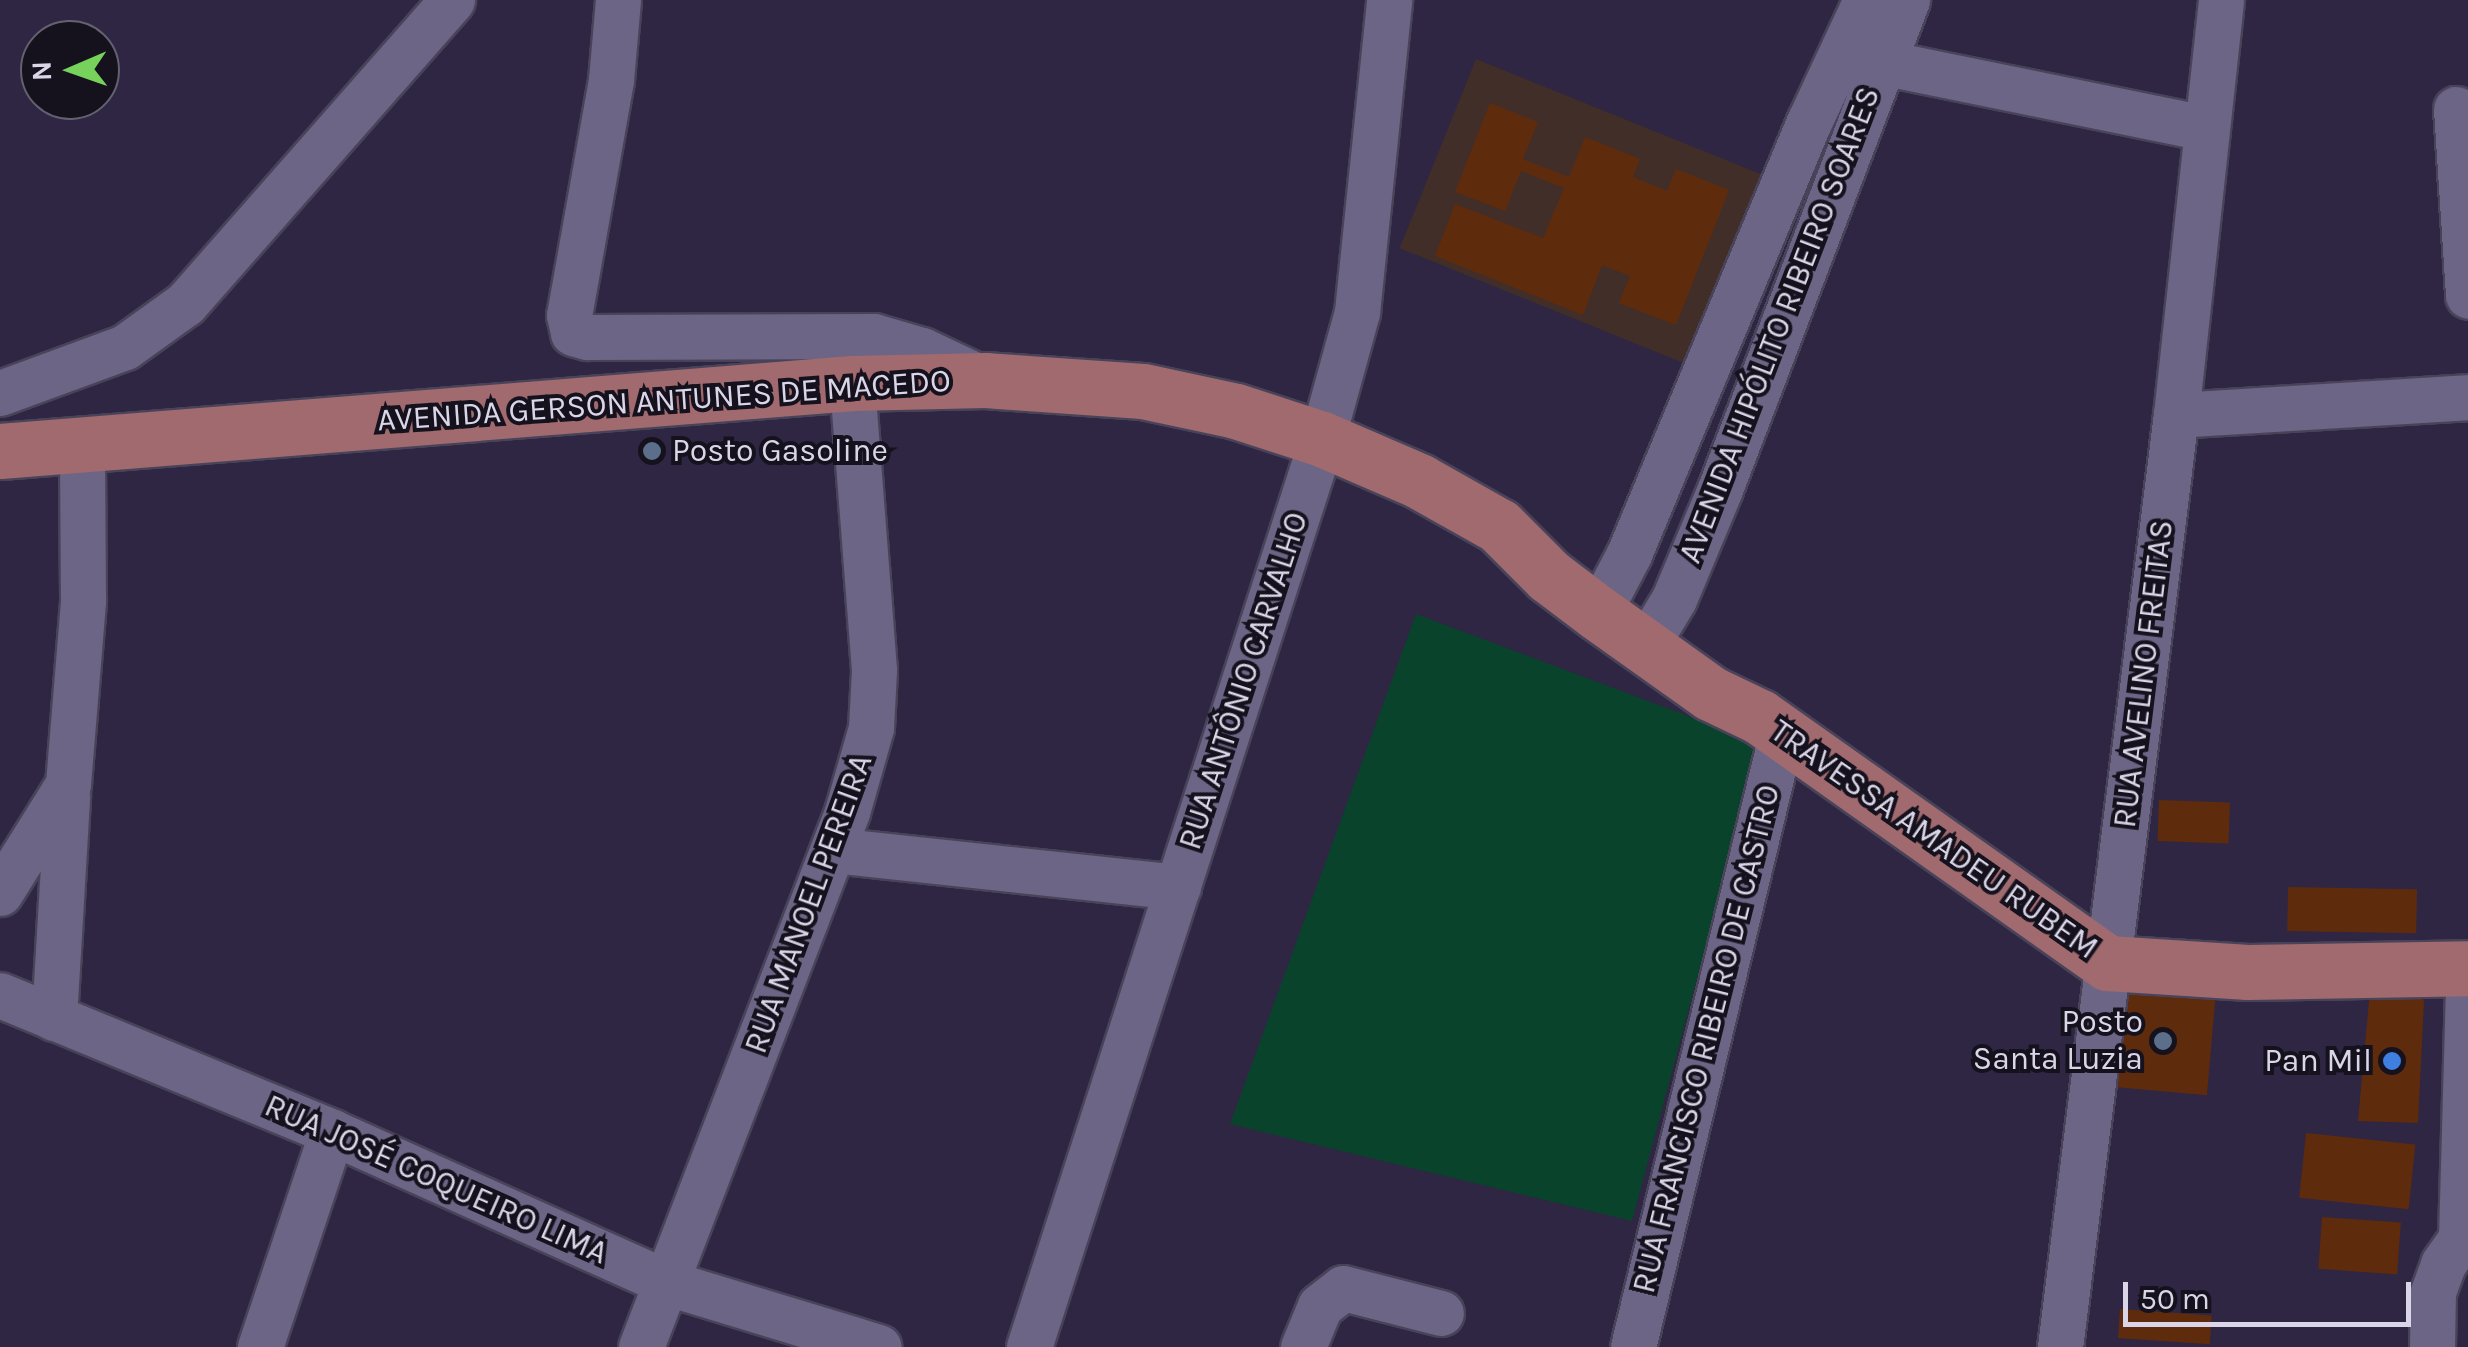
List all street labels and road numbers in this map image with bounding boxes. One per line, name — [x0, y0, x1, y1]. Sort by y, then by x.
street label: AVENIDA HIPÓLITO RIBEIRO SOARES — [1671, 82, 1889, 568]
street label: AVENIDA GERSON ANTUNES DE MACEDO — [376, 362, 952, 440]
street label: RUA ANTÔNIO CARVALHO — [1171, 507, 1317, 855]
street label: RUA AVELINO FREITAS — [2106, 518, 2182, 830]
street label: TRAVESSA AMADEU RUBEM — [1763, 712, 2105, 968]
street label: RUA MANOEL PEREIRA — [737, 749, 881, 1059]
street label: RUA FRANCISCO RIBEIRO DE CASTRO — [1625, 781, 1789, 1297]
street label: RUA JOSÉ COQUEIRO LIMA — [259, 1087, 613, 1273]

